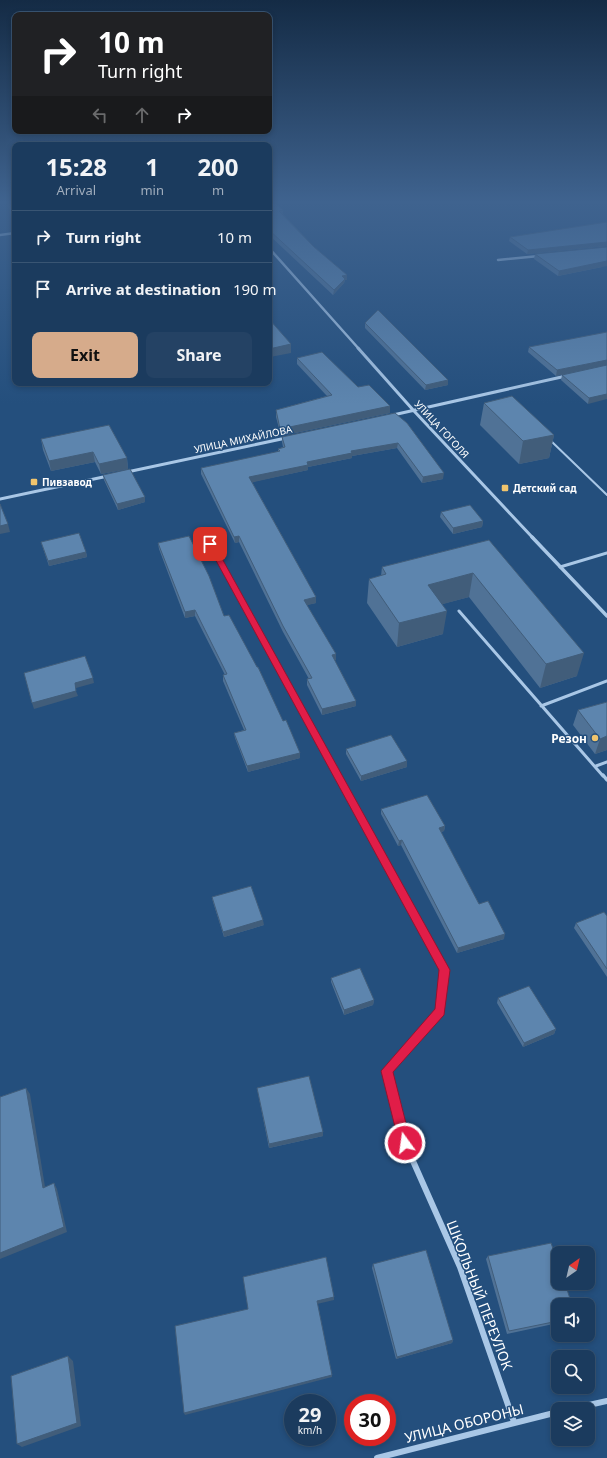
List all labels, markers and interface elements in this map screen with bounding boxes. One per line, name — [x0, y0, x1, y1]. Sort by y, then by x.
text: 10 m — [98, 23, 165, 61]
icon: right — [32, 28, 84, 80]
text: Turn right — [98, 59, 182, 83]
icon: left — [89, 104, 111, 126]
icon: ahead — [131, 104, 153, 126]
icon: right — [173, 104, 195, 126]
text: 15:28 — [45, 150, 107, 183]
text: 1 — [145, 150, 159, 183]
text: 200 — [197, 150, 239, 183]
text: Arrival — [56, 181, 96, 199]
text: min — [140, 181, 164, 199]
text: m — [212, 181, 224, 199]
icon: right — [32, 226, 54, 248]
text: Turn right — [66, 227, 141, 247]
text: 10 m — [217, 227, 252, 247]
icon: arrive — [32, 278, 54, 300]
text: Arrive at destination — [66, 279, 221, 299]
text: 190 m — [233, 279, 277, 299]
button: Exit — [32, 332, 138, 378]
button: Share — [146, 332, 252, 378]
street label: УЛИЦА ГОГОЛЯ — [411, 397, 473, 461]
street label: УЛИЦА МИХАЙЛОВА — [193, 422, 294, 456]
place label: Пивзавод — [42, 475, 92, 489]
marker: Пивзавод — [29, 477, 39, 487]
place label: Детский сад — [513, 481, 577, 495]
marker: Детский сад — [500, 483, 510, 493]
pin — [193, 527, 227, 561]
icon: arrive — [199, 533, 221, 555]
place label: Резон — [551, 730, 587, 747]
marker: Резон — [590, 733, 600, 743]
position arrow — [384, 1122, 426, 1164]
street label: ШКОЛЬНЫЙ ПЕРЕУЛОК — [443, 1217, 517, 1373]
north arrow — [551, 1246, 595, 1290]
map controls — [551, 1246, 595, 1446]
button: sound — [551, 1298, 595, 1342]
button: search — [551, 1350, 595, 1394]
speed limit sign: 30 — [344, 1394, 396, 1446]
street label: УЛИЦА ОБОРОНЫ — [403, 1399, 525, 1447]
text: 29 — [299, 1401, 321, 1428]
button: layers — [551, 1402, 595, 1446]
text: km/h — [298, 1423, 322, 1437]

